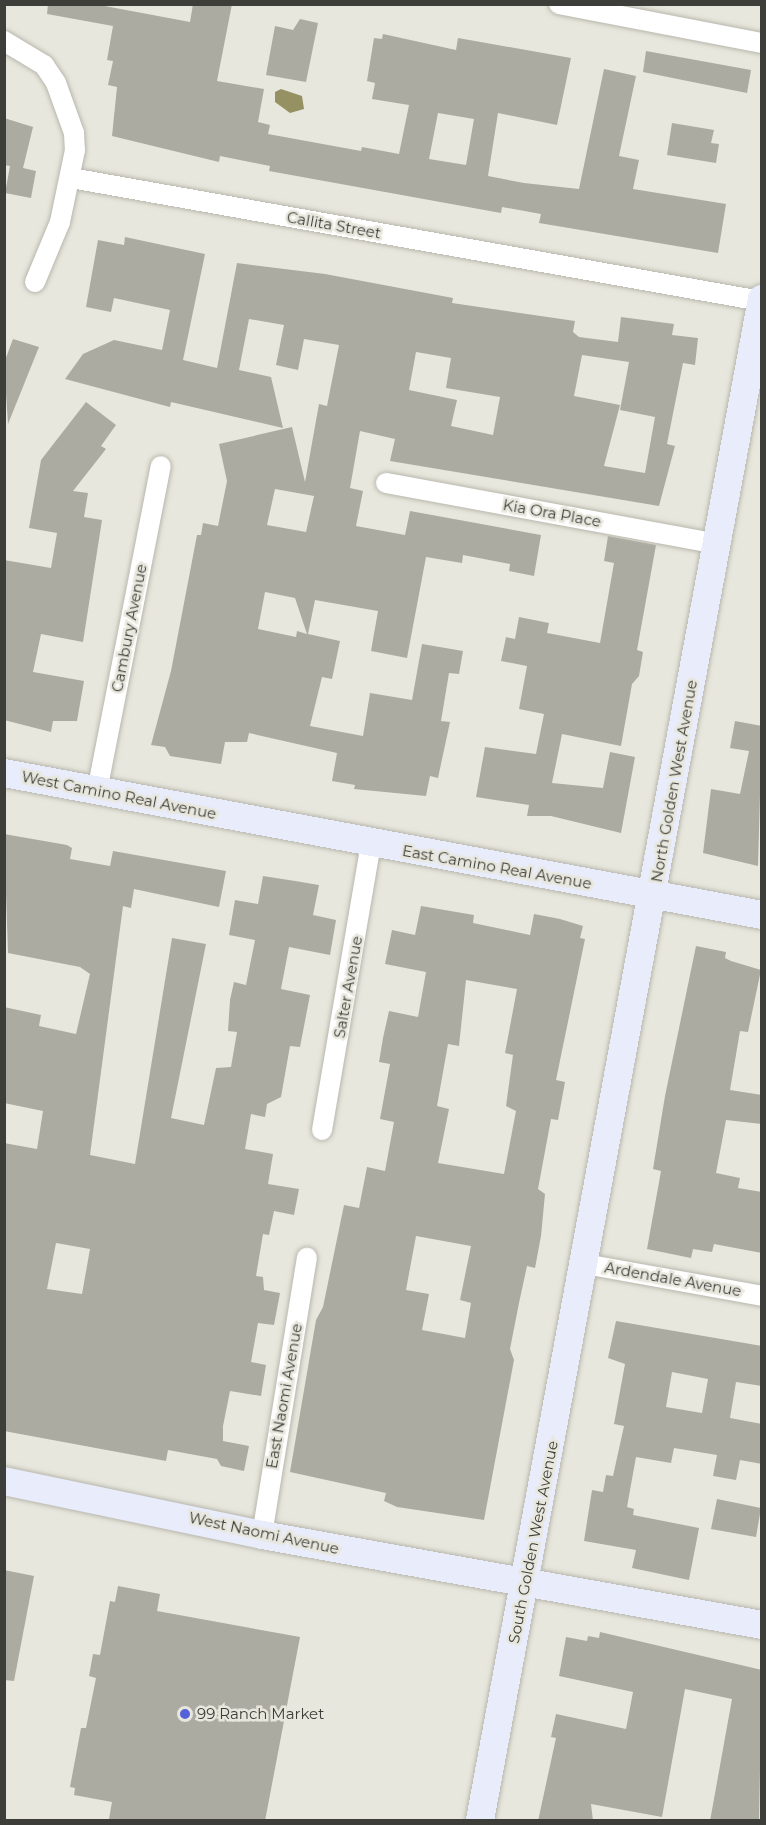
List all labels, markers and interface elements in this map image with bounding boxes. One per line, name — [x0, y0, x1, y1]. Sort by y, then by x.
street label: Callita Street — [286, 208, 382, 242]
street label: Kia Ora Place — [502, 496, 602, 530]
street label: Cambury Avenue — [108, 562, 150, 694]
street label: North Golden West Avenue — [647, 678, 701, 884]
street label: West Camino Real Avenue — [20, 767, 218, 823]
street label: East Camino Real Avenue — [401, 841, 593, 893]
street label: Salter Avenue — [330, 935, 366, 1039]
street label: Ardendale Avenue — [603, 1258, 743, 1300]
street label: East Naomi Avenue — [262, 1322, 306, 1470]
street label: South Golden West Avenue — [505, 1439, 561, 1645]
street label: West Naomi Avenue — [187, 1508, 341, 1558]
place label: 99 Ranch Market — [197, 1705, 324, 1723]
marker: 99 Ranch Market — [178, 1707, 192, 1721]

